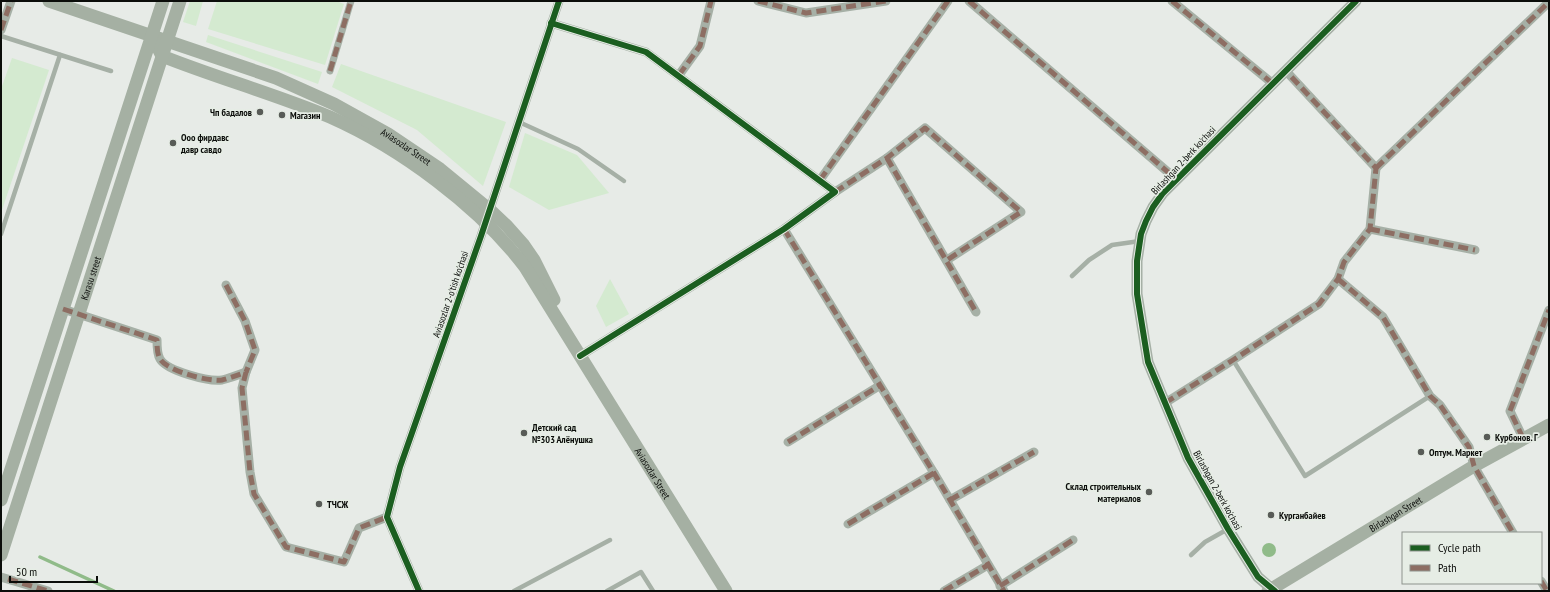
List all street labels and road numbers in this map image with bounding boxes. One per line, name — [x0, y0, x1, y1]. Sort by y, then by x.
street label: Birlashgan 2-berk ko'chasi — [1148, 123, 1219, 197]
street label: Aviasozlar Street — [379, 125, 434, 168]
street label: Aviasozlar 2-o'tish ko'chasi — [430, 249, 471, 339]
street label: Karasu street — [78, 255, 104, 302]
street label: Aviasozlar Street — [632, 445, 673, 502]
street label: Birlashgan 2-berk ko'chasi — [1190, 448, 1245, 532]
street label: Birlashgan Street — [1367, 493, 1425, 535]

